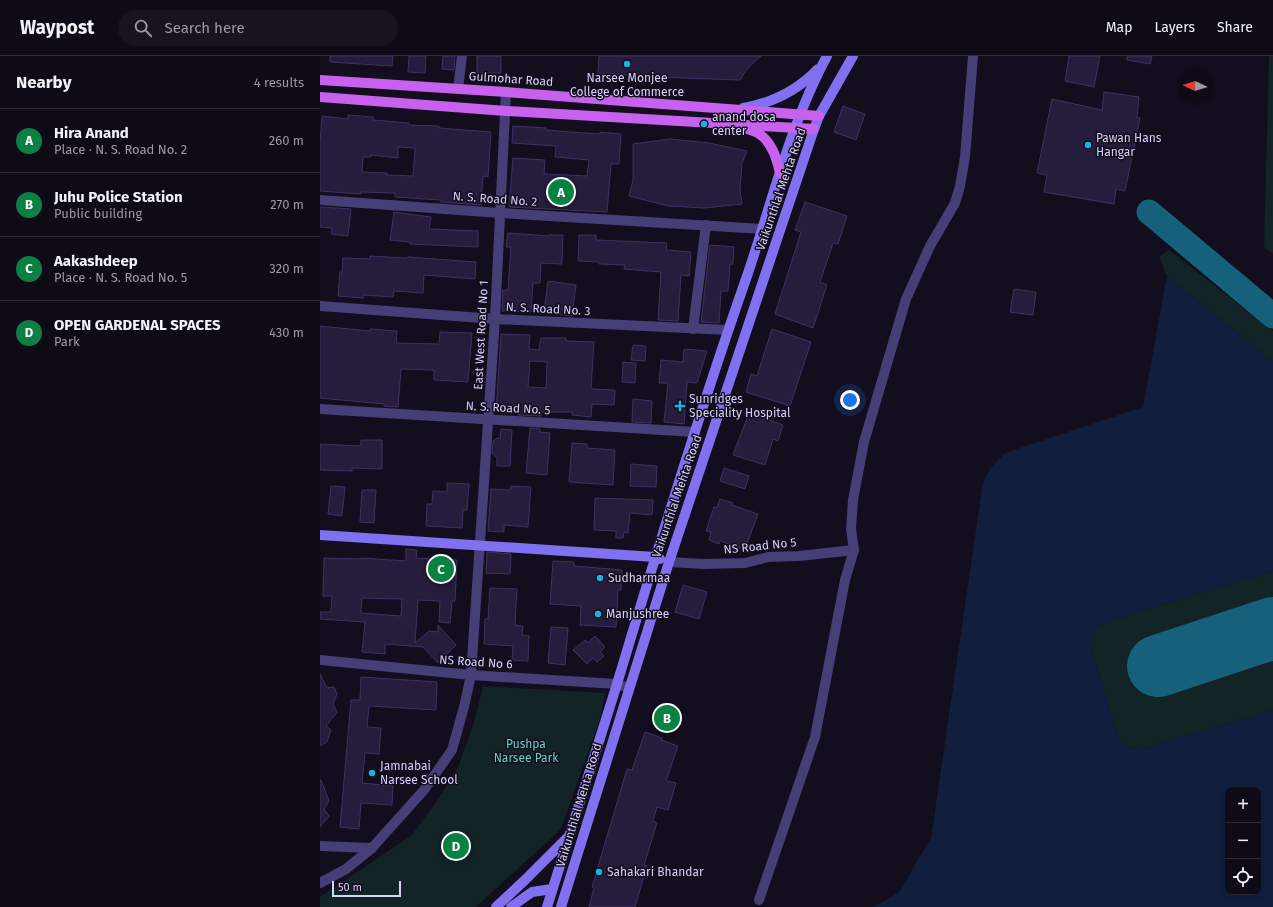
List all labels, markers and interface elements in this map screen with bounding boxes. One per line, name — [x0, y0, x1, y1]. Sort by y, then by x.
search box — [118, 10, 398, 46]
text: Waypost — [20, 16, 94, 39]
icon: search — [132, 17, 154, 39]
text: Search here — [164, 19, 245, 37]
text: Map — [1106, 19, 1132, 36]
text: Layers — [1154, 19, 1195, 36]
text: Share — [1217, 19, 1253, 36]
marker: Narsee Monjee College of Commerce — [622, 59, 632, 69]
north arrow — [1177, 68, 1213, 104]
street label: Gulmohar Road — [468, 69, 554, 89]
place label: Narsee Monjee College of Commerce — [570, 71, 684, 99]
text: Nearby — [16, 72, 71, 93]
text: 4 results — [254, 75, 304, 90]
place label: anand dosa center — [712, 110, 776, 138]
marker: anand dosa center — [699, 119, 709, 129]
text: Hira Anand — [54, 124, 129, 142]
street label: Vaikunthlal Mehta Road — [753, 126, 809, 252]
place label: Pawan Hans Hangar — [1096, 131, 1162, 159]
text: A — [25, 133, 33, 148]
text: 260 m — [269, 133, 304, 148]
marker: Pawan Hans Hangar — [1083, 140, 1093, 150]
text: Place · N. S. Road No. 2 — [54, 142, 187, 157]
pin: A — [548, 177, 574, 207]
text: Juhu Police Station — [54, 188, 183, 206]
street label: N. S. Road No. 2 — [452, 189, 538, 209]
text: B — [25, 197, 33, 212]
text: 270 m — [270, 197, 304, 212]
text: Public building — [54, 206, 142, 221]
text: Aakashdeep — [54, 252, 138, 270]
text: C — [25, 261, 33, 276]
text: 320 m — [269, 261, 304, 276]
text: Place · N. S. Road No. 5 — [54, 270, 187, 285]
street label: East West Road No 1 — [471, 280, 491, 390]
street label: N. S. Road No. 3 — [505, 300, 591, 318]
text: OPEN GARDENAL SPACES — [54, 316, 221, 334]
text: D — [25, 325, 33, 340]
text: 430 m — [269, 325, 304, 340]
text: Park — [54, 334, 80, 349]
your location — [840, 390, 860, 410]
place label: Sunridges Speciality Hospital — [689, 392, 791, 420]
street label: N. S. Road No. 5 — [465, 399, 551, 417]
marker: Sunridges Speciality Hospital — [674, 400, 686, 412]
street label: Vaikunthlal Mehta Road — [649, 433, 705, 559]
street label: NS Road No 5 — [723, 535, 797, 557]
pin: C — [428, 554, 454, 584]
place label: Sudharmaa — [608, 571, 670, 585]
marker: Sudharmaa — [595, 573, 605, 583]
place label: Manjushree — [606, 607, 669, 621]
marker: Manjushree — [593, 609, 603, 619]
street label: NS Road No 6 — [439, 652, 513, 672]
pin: B — [654, 703, 680, 733]
park label: Pushpa Narsee Park — [494, 737, 559, 765]
street label: Vaikunthlal Mehta Road — [553, 741, 605, 869]
place label: Jamnabai Narsee School — [380, 759, 458, 787]
marker: Jamnabai Narsee School — [367, 768, 377, 778]
map controls — [1225, 787, 1261, 895]
button: + — [1225, 787, 1261, 823]
button: − — [1225, 823, 1261, 859]
pin: D — [443, 831, 469, 861]
button: locate — [1225, 859, 1261, 895]
place label: Sahakari Bhandar — [607, 865, 704, 879]
marker: Sahakari Bhandar — [594, 867, 604, 877]
scale bar — [332, 879, 401, 898]
text: 50 m — [338, 881, 362, 894]

